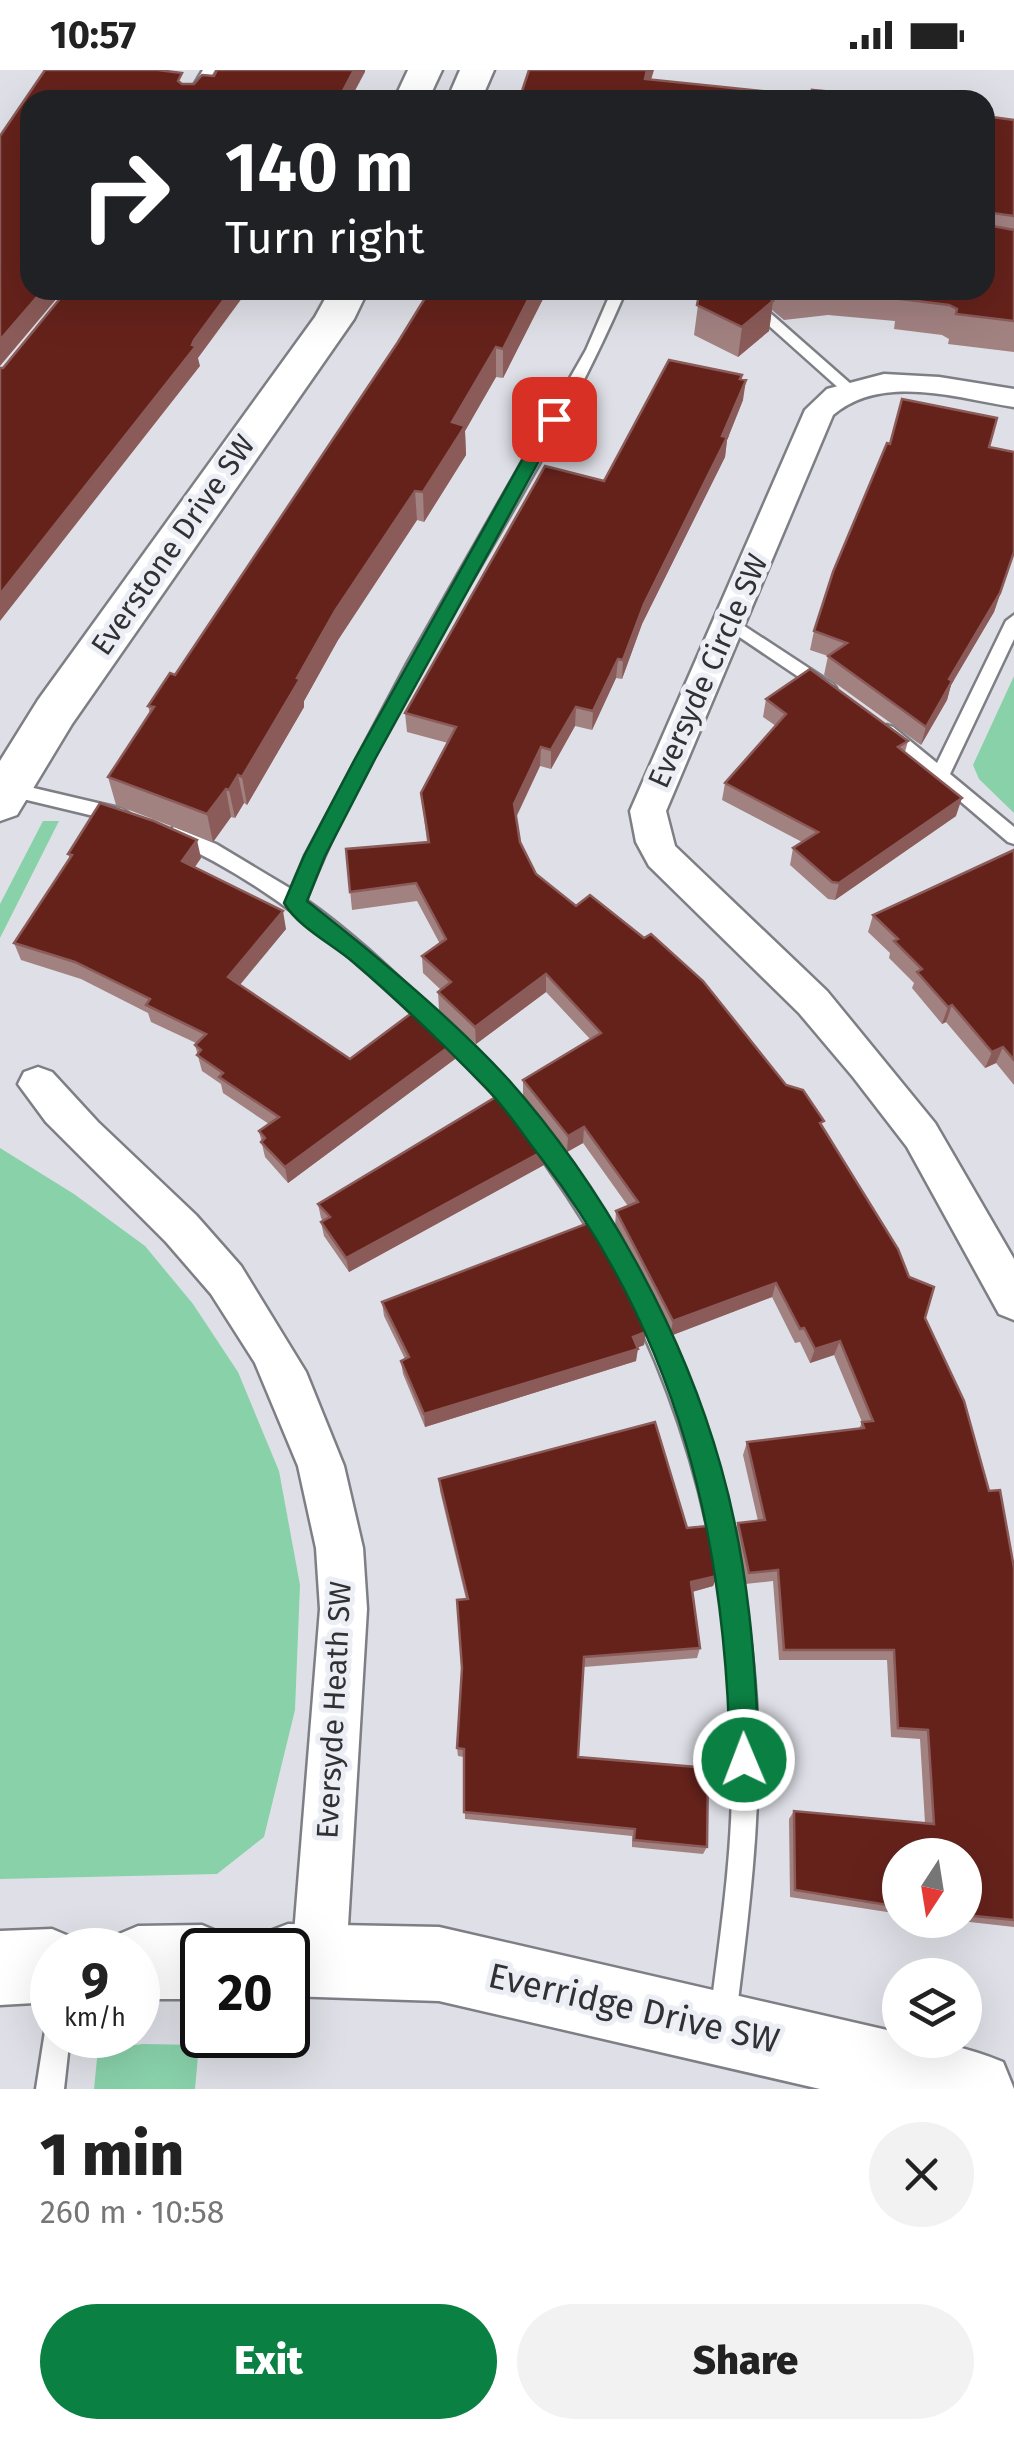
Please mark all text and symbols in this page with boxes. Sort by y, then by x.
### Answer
text: 10:57 [50,12,136,58]
text: 140 m [225,126,414,210]
icon: right [60,130,190,260]
text: Turn right [225,211,424,265]
pin [512,377,597,462]
icon: arrive [527,392,582,447]
street label: Everstone Drive SW [84,428,263,662]
street label: Eversyde Circle SW [640,548,776,793]
street label: Eversyde Heath SW [309,1580,359,1840]
position arrow [692,1708,796,1812]
north arrow [882,1838,982,1938]
map controls [882,1838,982,2058]
speed limit sign: 20 [180,1928,310,2058]
text: 9 [81,1951,109,2011]
street label: Everridge Drive SW [485,1954,783,2062]
button: layers [882,1958,982,2058]
text: km/h [64,2003,126,2033]
text: 1 min [40,2119,184,2191]
button: close [869,2122,974,2227]
text: 260 m · 10:58 [40,2193,224,2231]
button: Exit [40,2304,497,2419]
button: Share [517,2304,974,2419]

